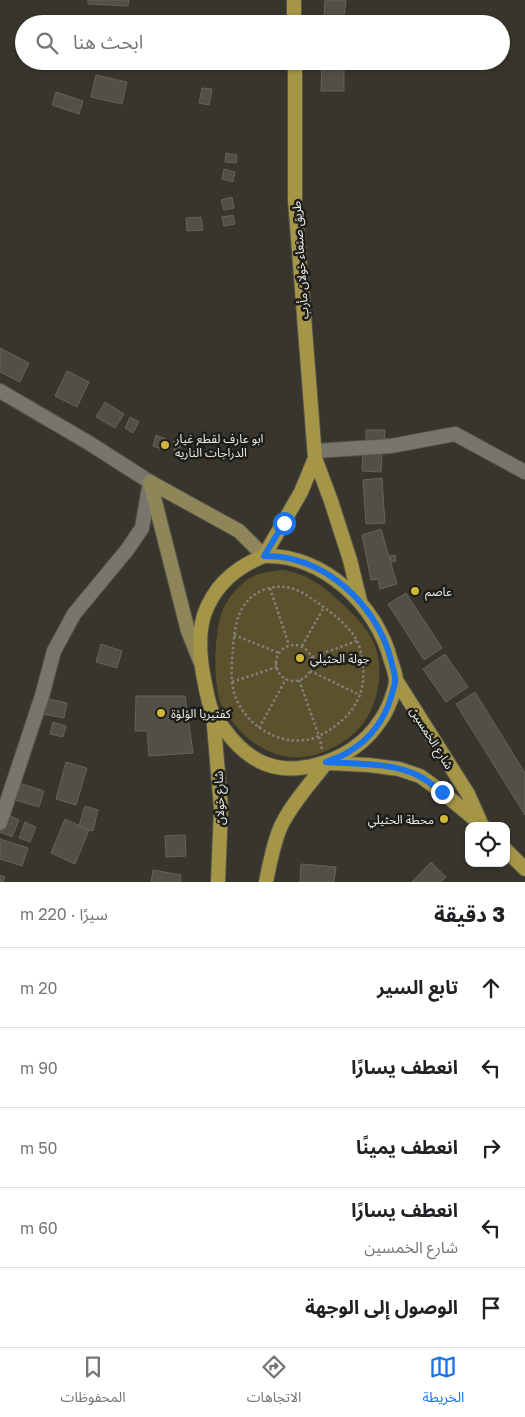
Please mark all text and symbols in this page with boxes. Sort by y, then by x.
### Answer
search box [15,15,510,70]
icon: search [33,29,61,57]
text: ابحث هنا [73,30,143,53]
street label: طريق صنعاء خولان مأرب [288,200,313,320]
place label: ابو عارف لقطع غيار الدراجات الناريه [174,431,264,460]
marker: ابو عارف لقطع غيار الدراجات الناريه [159,439,171,451]
route start [273,512,296,535]
place label: عاصم [425,584,452,601]
marker: عاصم [409,585,421,597]
place label: جولة الحثيلي [310,651,370,668]
marker: جولة الحثيلي [294,652,306,664]
street label: شارع الخمسين [405,704,457,773]
place label: كفتيريا الؤلؤة [171,706,232,721]
marker: كفتيريا الؤلؤة [155,707,167,719]
street label: شارع خولان [211,771,229,825]
route end [431,781,454,804]
place label: محطة الحثيلي [368,812,434,829]
marker: محطة الحثيلي [438,813,450,825]
map controls [465,822,510,867]
button: locate [465,822,510,867]
text: 3 دقيقة [434,901,505,927]
text: سيرًا · 220 m [20,904,108,924]
icon: ahead [477,974,505,1002]
text: تابع السير [377,975,458,998]
text: 20 m [20,978,57,998]
icon: left [477,1054,505,1082]
text: انعطف يسارًا [351,1055,458,1078]
text: 90 m [20,1058,58,1078]
icon: right [477,1134,505,1162]
text: انعطف يمينًا [356,1135,458,1158]
text: 50 m [20,1138,57,1158]
text: انعطف يسارًا [351,1198,458,1221]
icon: left [477,1214,505,1242]
text: 60 m [20,1218,58,1238]
text: شارع الخمسين [364,1237,458,1257]
icon: arrive [477,1294,505,1322]
text: الوصول إلى الوجهة [305,1295,458,1318]
tab: المحفوظات [61,1353,126,1412]
tab: الاتجاهات [247,1353,301,1412]
tab: الخريطة [422,1353,464,1412]

